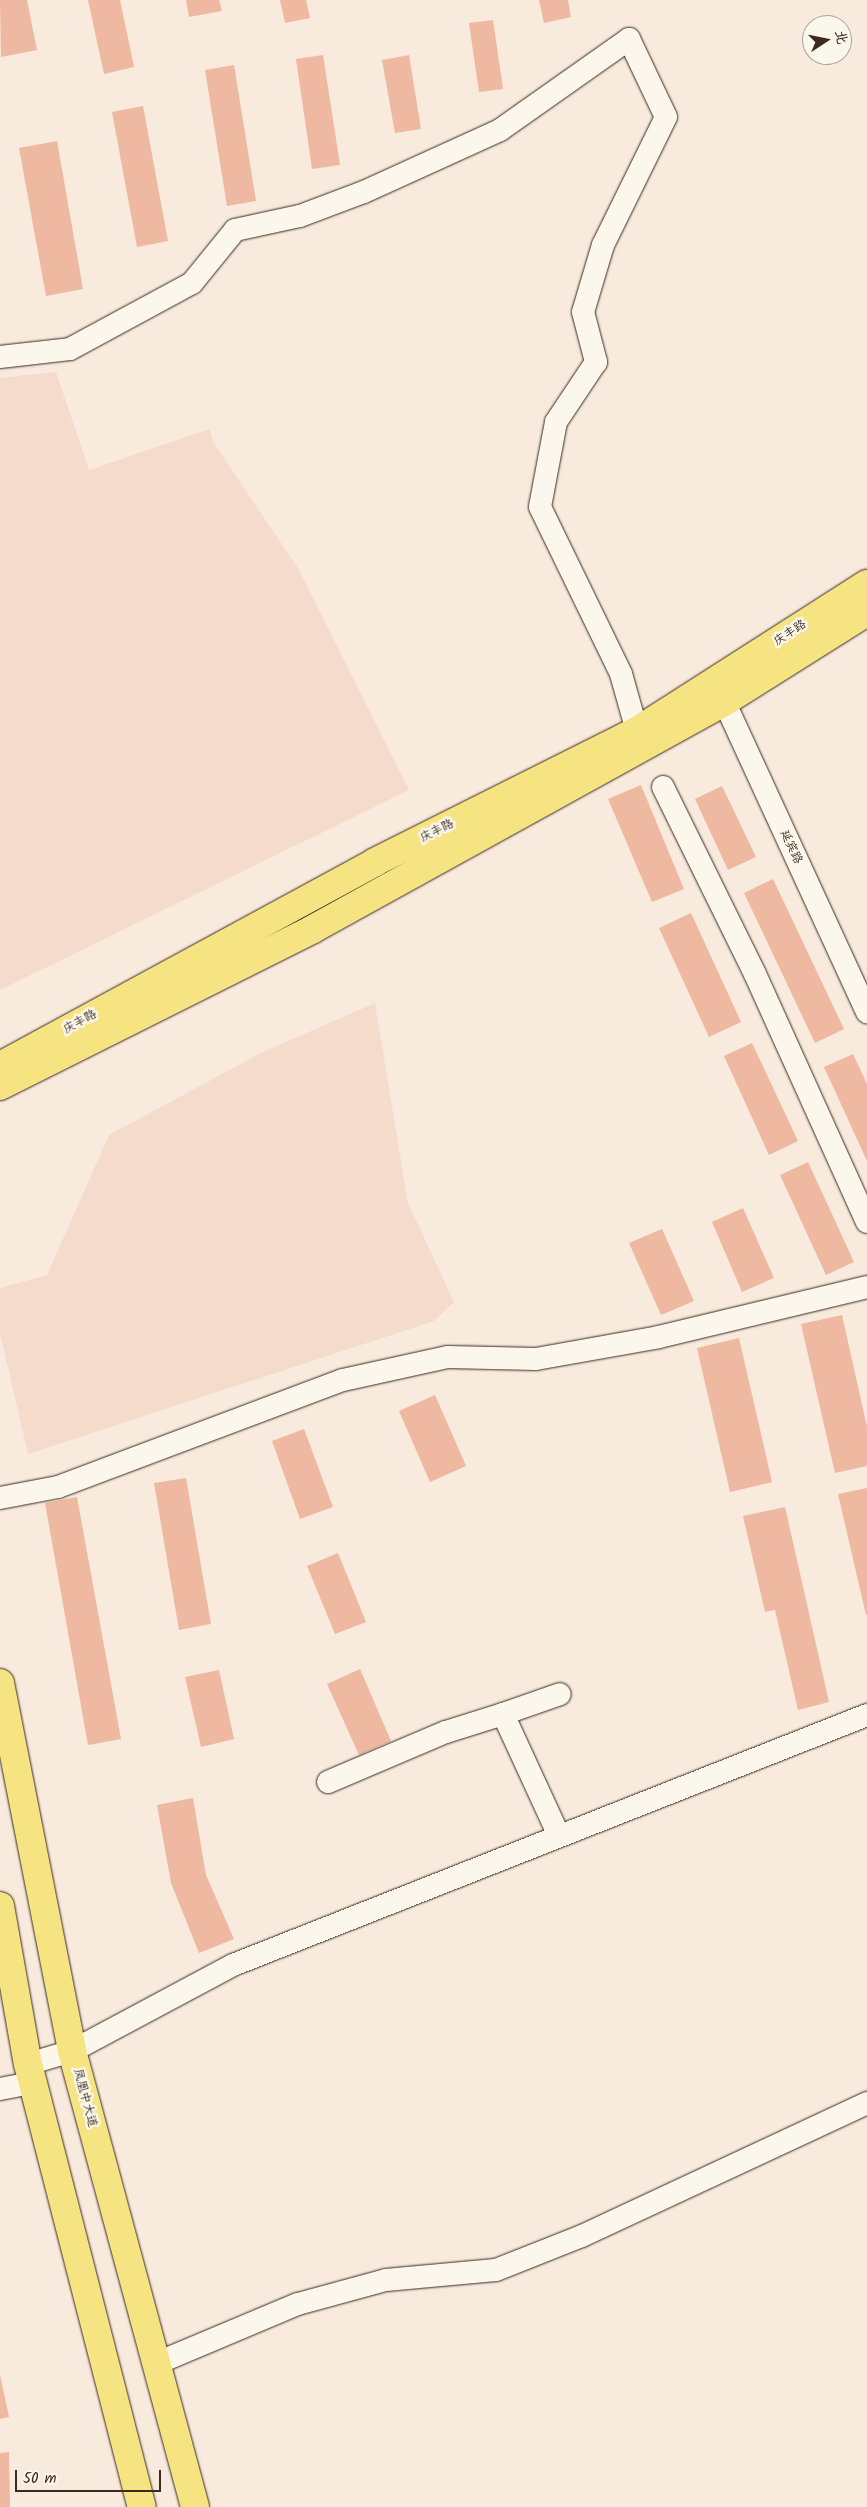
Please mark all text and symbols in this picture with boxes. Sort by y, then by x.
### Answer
north arrow [802,15,852,65]
text: 北 [829,28,853,46]
street label: 庆丰路 [771,617,809,649]
street label: 庆丰路 [418,816,456,846]
street label: 延宾路 [777,828,805,866]
street label: 庆丰路 [61,1007,99,1037]
street label: 凤凰中大道 [70,2067,100,2129]
scale bar [18,2460,164,2492]
text: 50 m [23,2467,57,2491]

